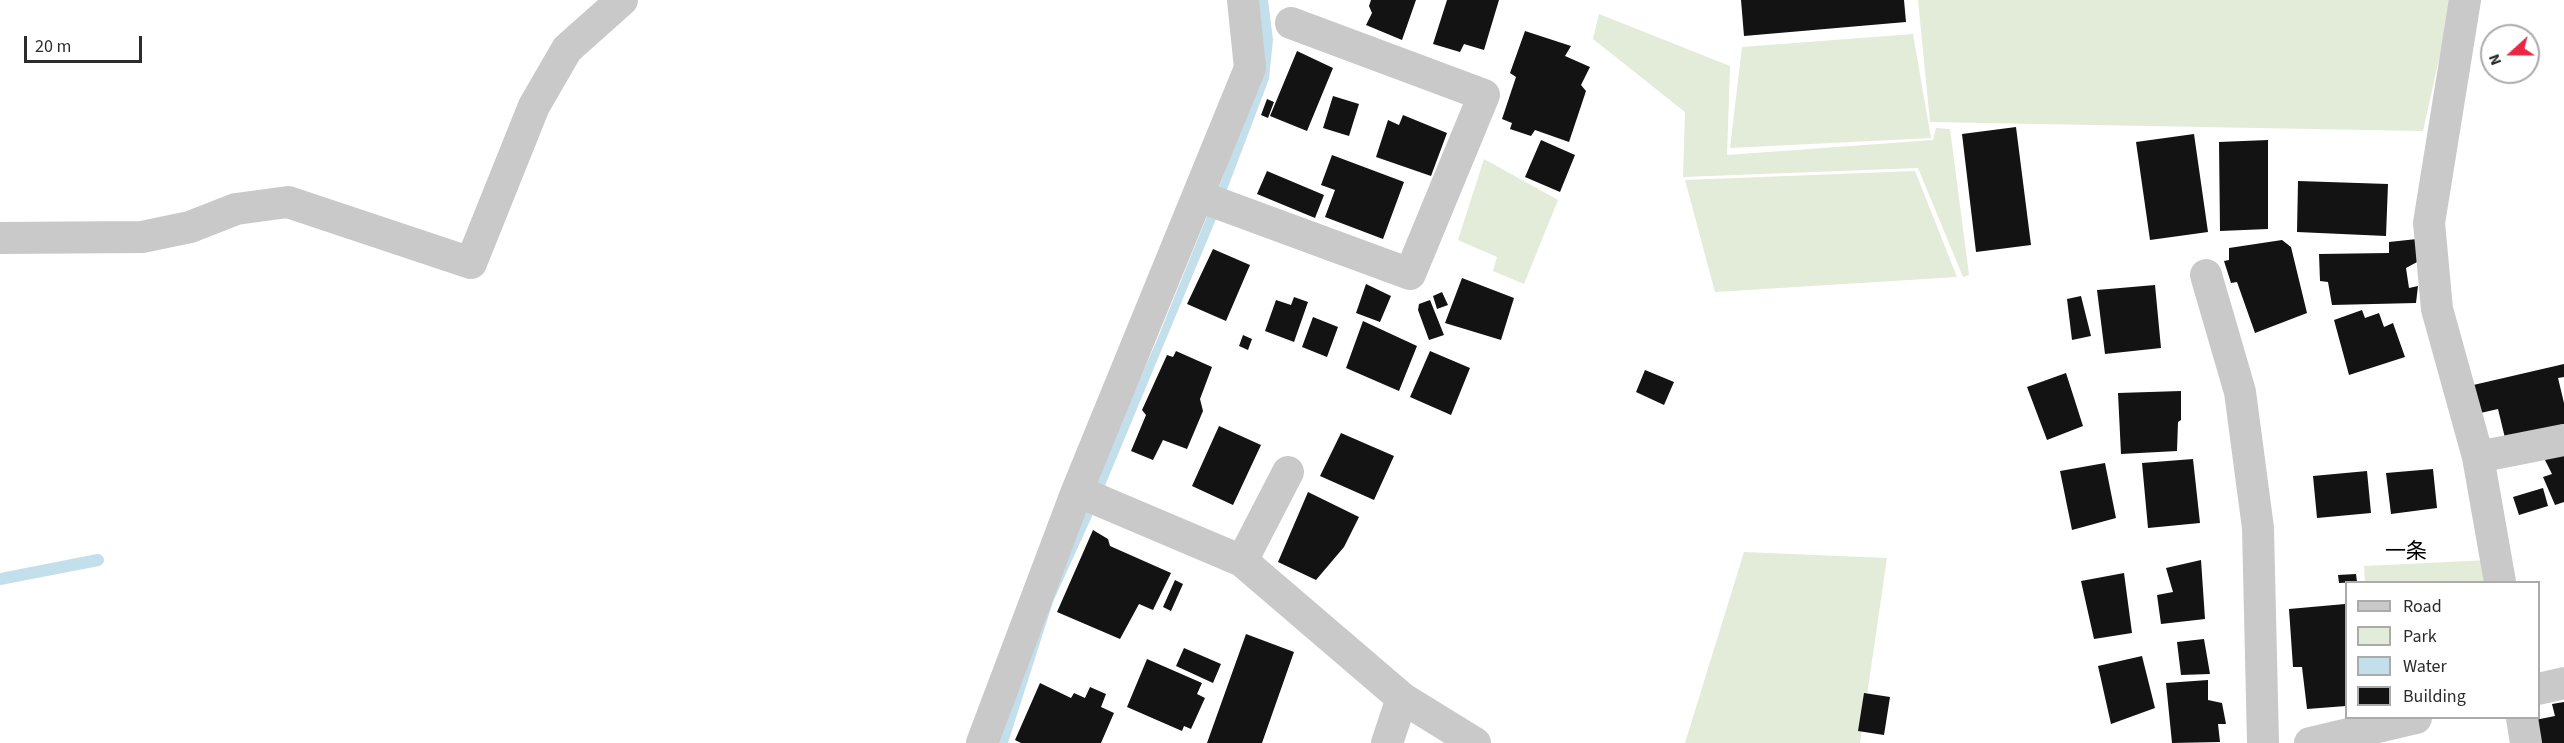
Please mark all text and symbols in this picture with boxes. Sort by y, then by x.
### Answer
scale bar [27,24,146,62]
north arrow [2480,24,2540,84]
text: 20 m [35,34,71,59]
text: N [2483,51,2507,69]
district label: 一条 [2385,540,2427,566]
legend [2345,581,2540,719]
text: Road [2403,594,2442,619]
text: Park [2403,624,2437,649]
text: Water [2403,654,2447,679]
text: Building [2403,684,2466,709]

